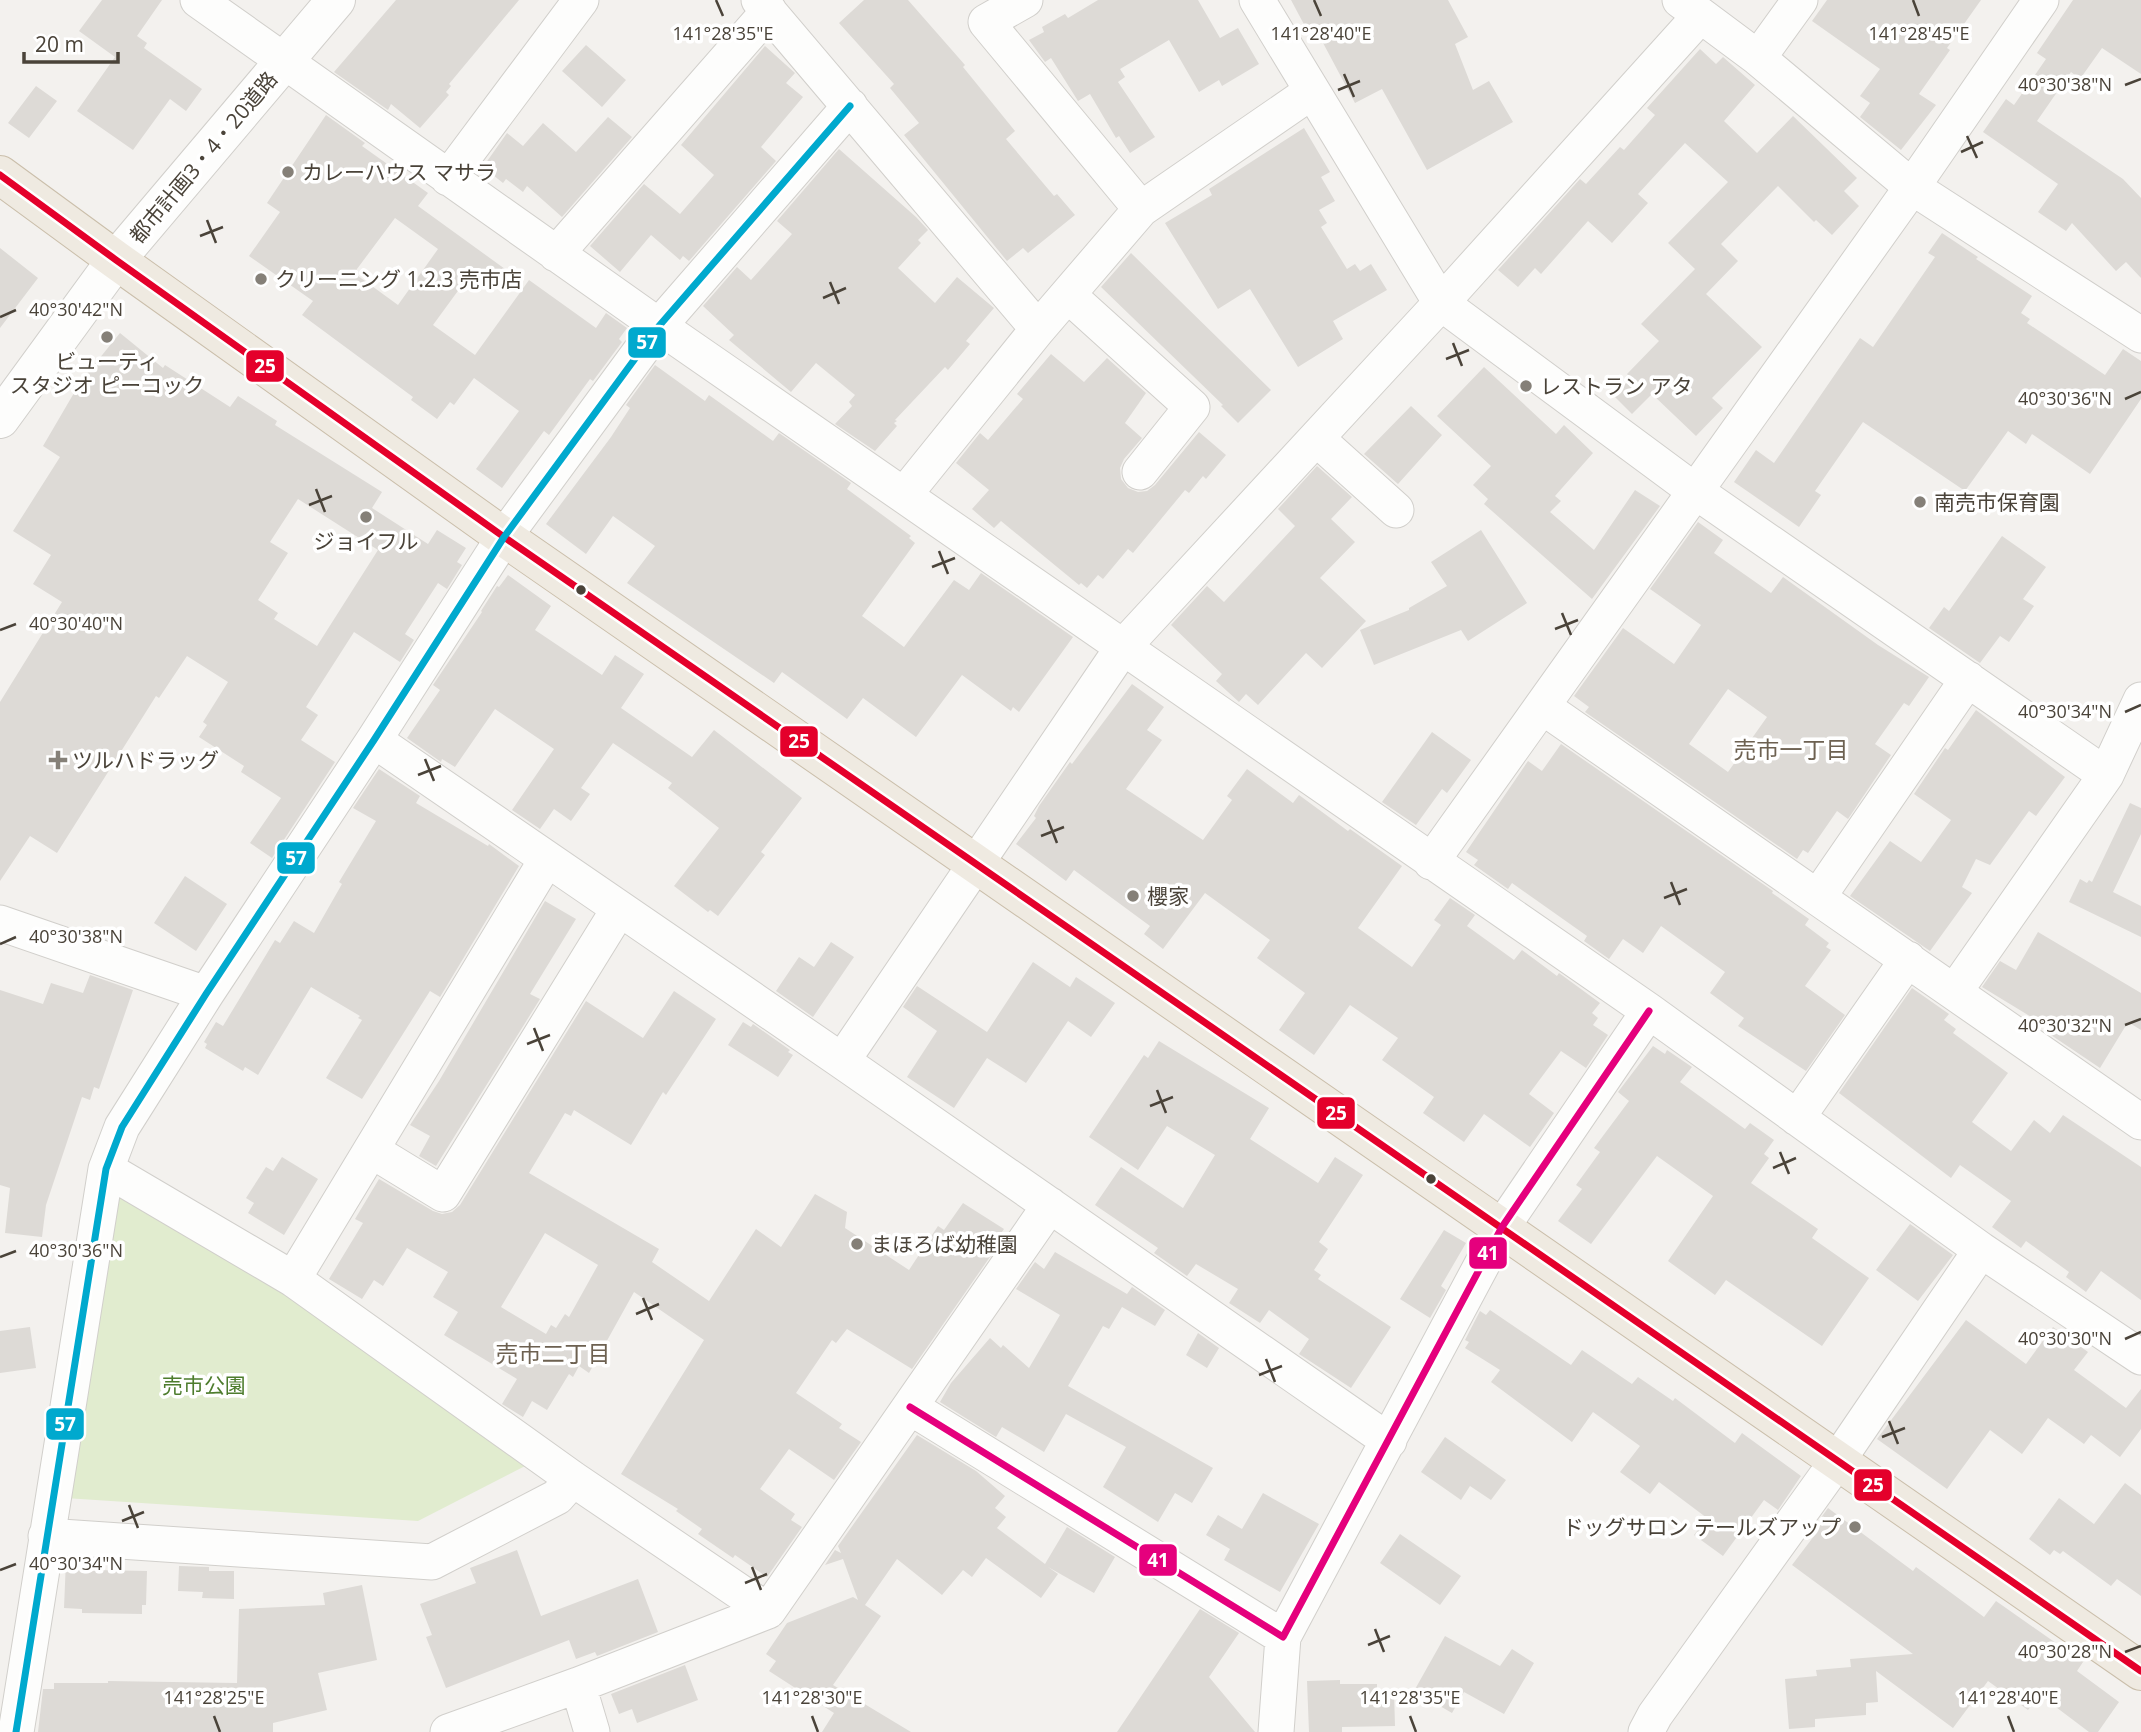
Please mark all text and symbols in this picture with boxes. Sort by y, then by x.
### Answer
scale bar [24,21,119,65]
text: 141°28'35"E [673,21,773,45]
text: 141°28'40"E [1271,21,1371,45]
text: 141°28'45"E [1869,21,1969,45]
text: 20 m [35,30,84,58]
street label: 都市計画3・4・20道路 [123,65,283,249]
text: 40°30'38"N [2018,72,2112,96]
place label: カレーハウス マサラ [302,158,496,186]
marker: カレーハウス マサラ [280,164,296,180]
place label: クリーニング 1.2.3 売市店 [275,265,522,293]
marker: クリーニング 1.2.3 売市店 [253,271,269,287]
text: 40°30'42"N [29,297,123,321]
line badge: 57 [627,326,667,359]
marker: ビューティ スタジオ ピーコック [99,329,115,345]
text: 57 [636,329,658,355]
place label: ビューティ スタジオ ピーコック [10,347,204,399]
line badge: 25 [245,349,285,383]
text: 25 [254,353,276,379]
place label: レストラン アタ [1540,372,1692,400]
marker: レストラン アタ [1518,378,1534,394]
text: 40°30'36"N [2018,386,2112,410]
place label: 南売市保育園 [1934,488,2060,516]
marker: 南売市保育園 [1912,494,1928,510]
marker: ジョイフル [358,509,374,525]
place label: ジョイフル [314,527,419,555]
unlabelled marker [574,583,588,597]
text: 40°30'40"N [29,611,123,635]
text: 40°30'34"N [2018,699,2112,723]
line badge: 25 [779,725,819,758]
text: 25 [788,728,810,754]
district label: 売市一丁目 [1734,733,1849,765]
place label: ツルハドラッグ [72,746,219,774]
marker: ツルハドラッグ [50,752,66,768]
line badge: 57 [276,841,316,875]
text: 57 [285,845,307,871]
place label: 櫻家 [1147,882,1189,910]
marker: 櫻家 [1125,888,1141,904]
text: 40°30'38"N [29,924,123,948]
text: 40°30'32"N [2018,1013,2112,1037]
line badge: 25 [1316,1096,1356,1130]
text: 25 [1325,1100,1347,1126]
unlabelled marker [1424,1172,1438,1186]
place label: まほろば幼稚園 [871,1230,1018,1258]
marker: まほろば幼稚園 [849,1236,865,1252]
line badge: 41 [1468,1236,1508,1270]
text: 40°30'36"N [29,1238,123,1262]
text: 41 [1477,1240,1499,1266]
text: 40°30'30"N [2018,1326,2112,1350]
district label: 売市二丁目 [496,1337,611,1369]
park label: 売市公園 [162,1371,246,1399]
line badge: 57 [45,1407,85,1441]
text: 57 [54,1411,76,1437]
line badge: 25 [1853,1468,1893,1502]
text: 25 [1862,1472,1884,1498]
place label: ドッグサロン テールズアップ [1563,1513,1841,1541]
marker: ドッグサロン テールズアップ [1847,1519,1863,1535]
line badge: 41 [1138,1543,1178,1577]
text: 41 [1147,1547,1169,1573]
text: 40°30'34"N [29,1551,123,1575]
text: 40°30'28"N [2018,1639,2112,1663]
text: 141°28'25"E [164,1685,264,1709]
text: 141°28'30"E [762,1685,862,1709]
text: 141°28'35"E [1360,1685,1460,1709]
text: 141°28'40"E [1958,1685,2058,1709]

